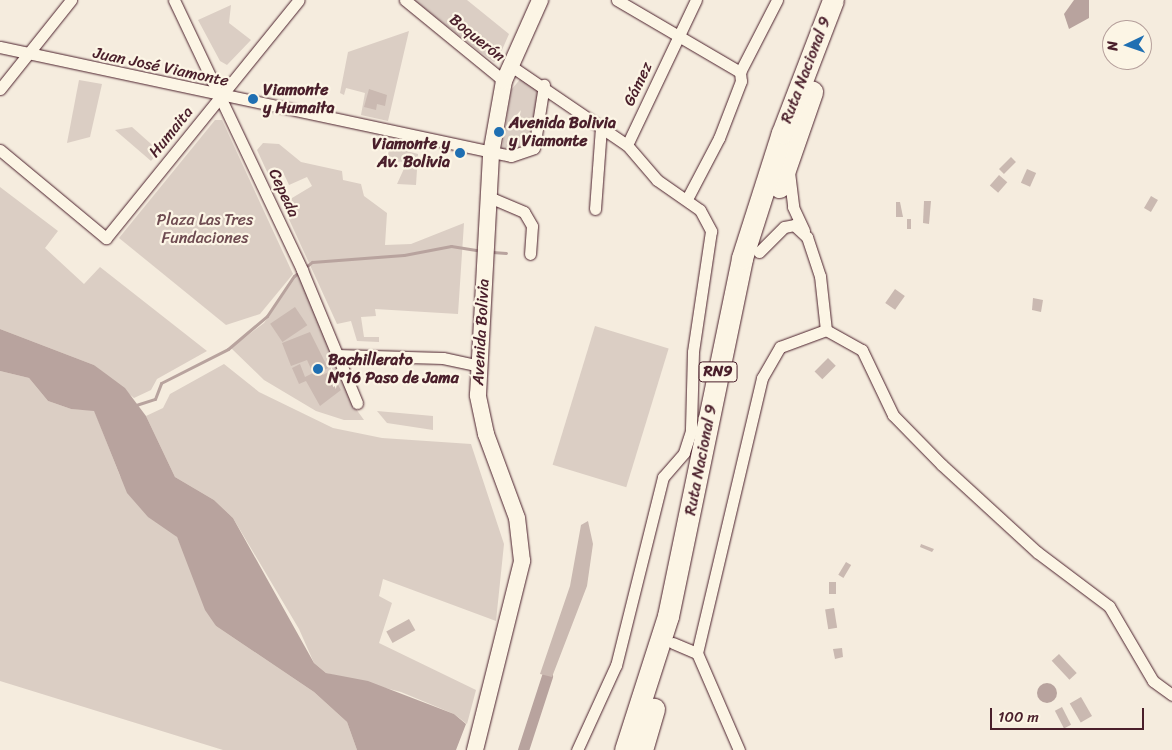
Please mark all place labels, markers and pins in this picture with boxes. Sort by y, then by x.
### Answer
place label: Viamonte y Humaita [263,80,335,118]
marker: Viamonte y Humaita [247,93,259,105]
place label: Avenida Bolivia y Viamonte [509,113,616,151]
marker: Avenida Bolivia y Viamonte [493,126,505,138]
place label: Viamonte y Av. Bolivia [372,134,450,172]
marker: Viamonte y Av. Bolivia [454,147,466,159]
place label: Bachillerato Nº16 Paso de Jama [328,350,459,388]
marker: Bachillerato Nº16 Paso de Jama [312,363,324,375]

